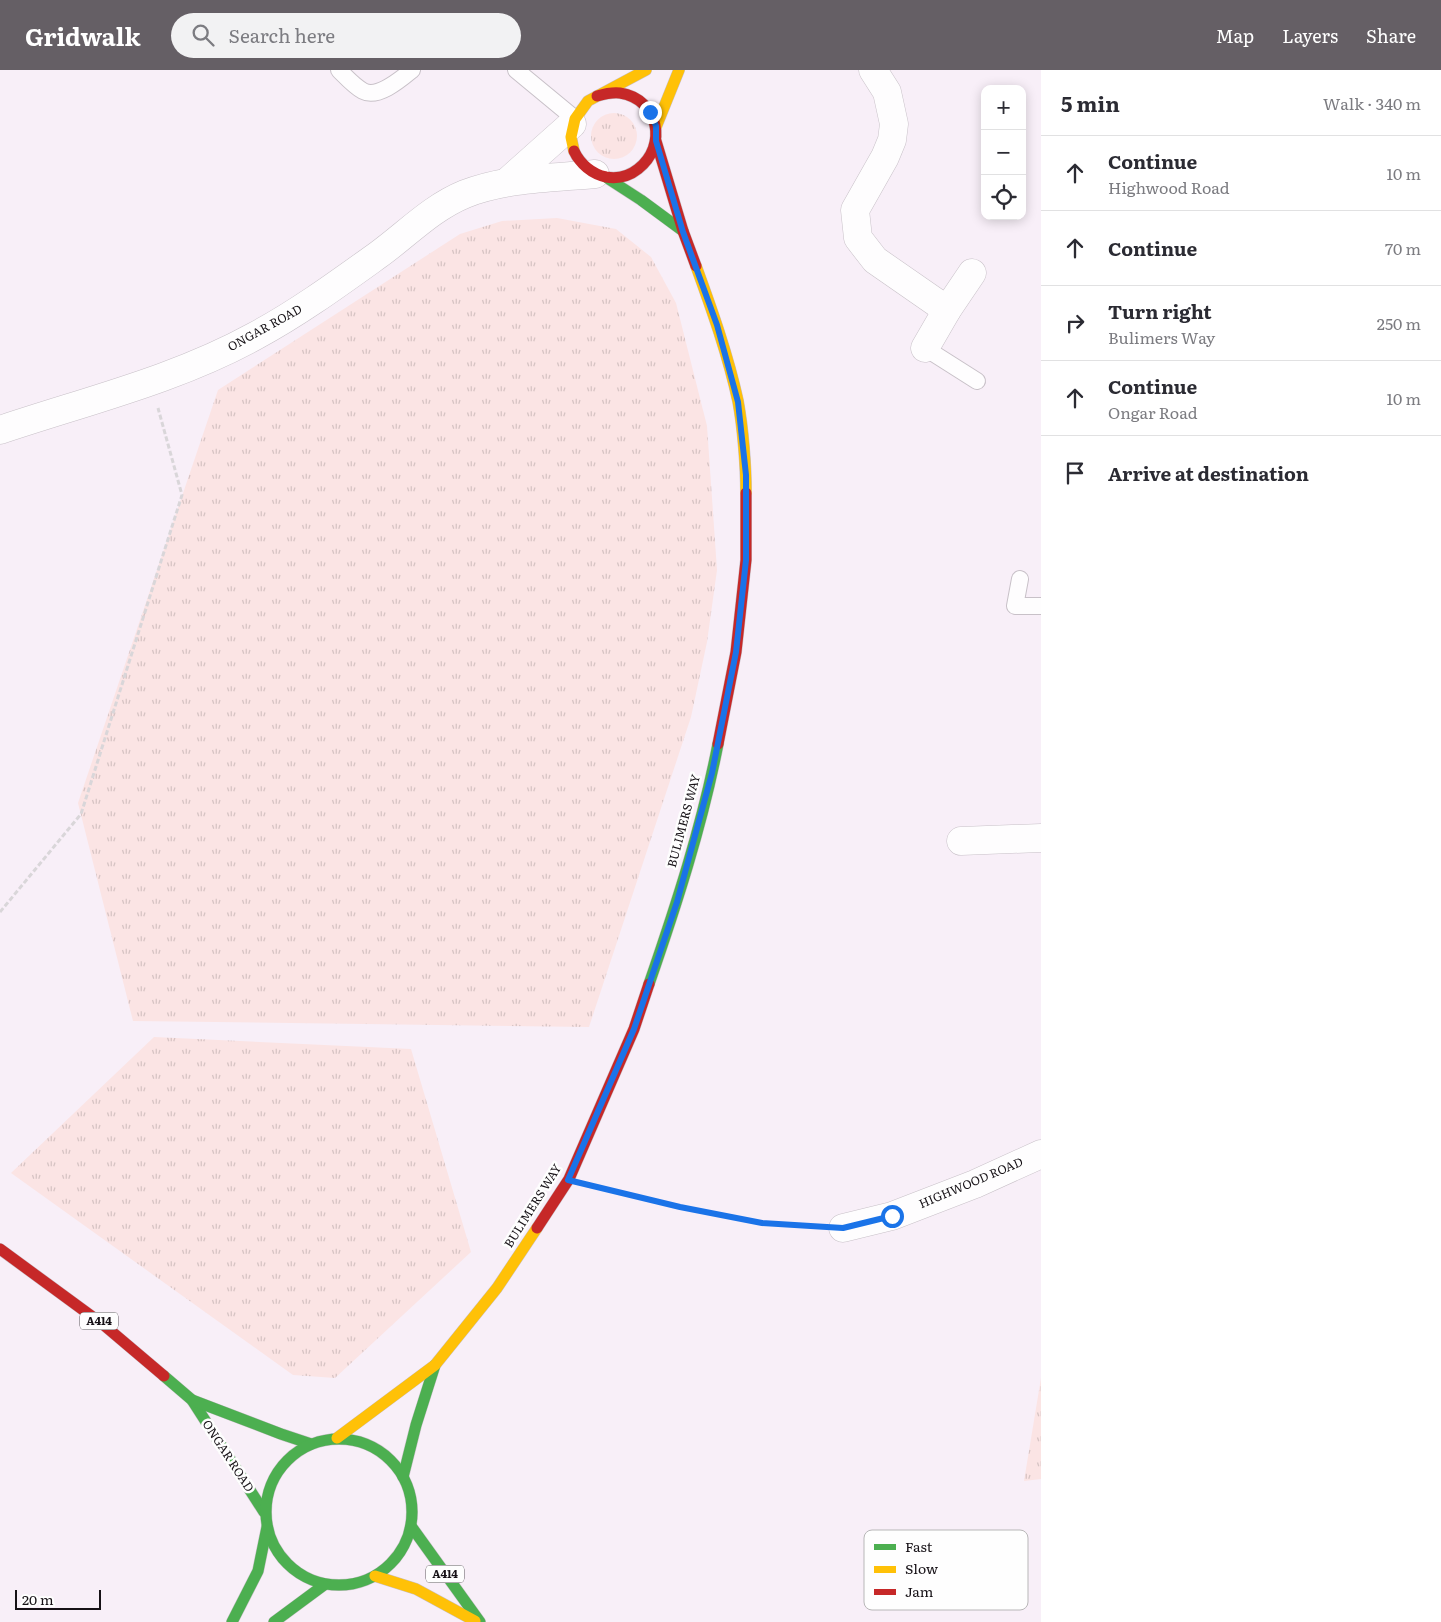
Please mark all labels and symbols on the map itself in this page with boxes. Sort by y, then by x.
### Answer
route end [639,101,662,124]
street label: ONGAR ROAD [224,299,305,355]
street label: BULIMERS WAY [662,772,704,869]
street label: HIGHWOOD ROAD [916,1152,1025,1212]
street label: BULIMERS WAY [499,1160,565,1251]
route start [881,1205,904,1228]
road number: A414 [80,1312,118,1330]
street label: ONGAR ROAD [199,1416,259,1495]
legend [864,1530,1028,1610]
text: Fast [905,1536,933,1556]
text: Slow [905,1558,938,1578]
road number: A414 [426,1566,464,1582]
text: Jam [905,1581,934,1601]
scale bar [15,1587,101,1610]

